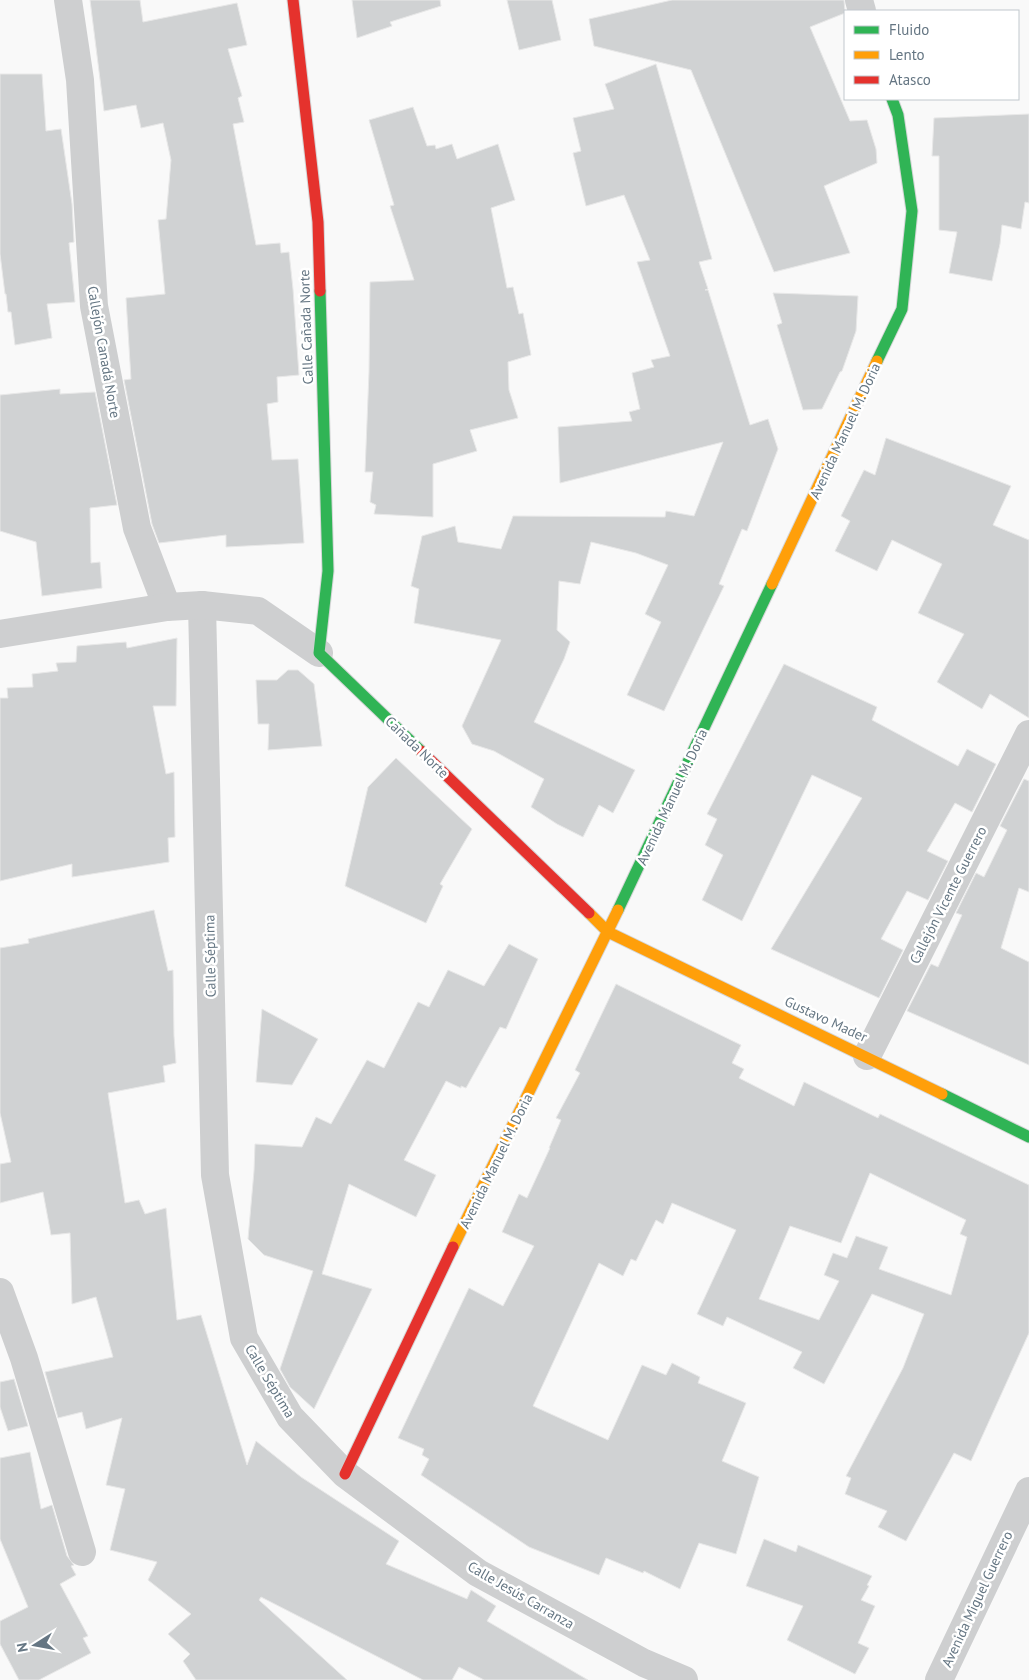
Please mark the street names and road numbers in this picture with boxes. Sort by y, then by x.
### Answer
street label: Calle Cañada Norte [295,269,317,385]
street label: Callejón Canadá Norte [84,284,124,420]
street label: Avenida Manuel M. Doria [806,360,884,502]
street label: Cañada Norte [381,712,453,782]
street label: Avenida Manuel M. Doria [633,726,711,868]
street label: Callejón Vicente Guerrero [905,823,991,967]
street label: Calle Séptima [200,914,220,997]
street label: Gustavo Mader [782,992,870,1046]
street label: Avenida Manuel M. Doria [455,1090,537,1231]
street label: Calle Séptima [241,1341,299,1421]
street label: Avenida Miguel Guerrero [938,1528,1016,1670]
street label: Calle Jesús Carranza [465,1557,578,1633]

